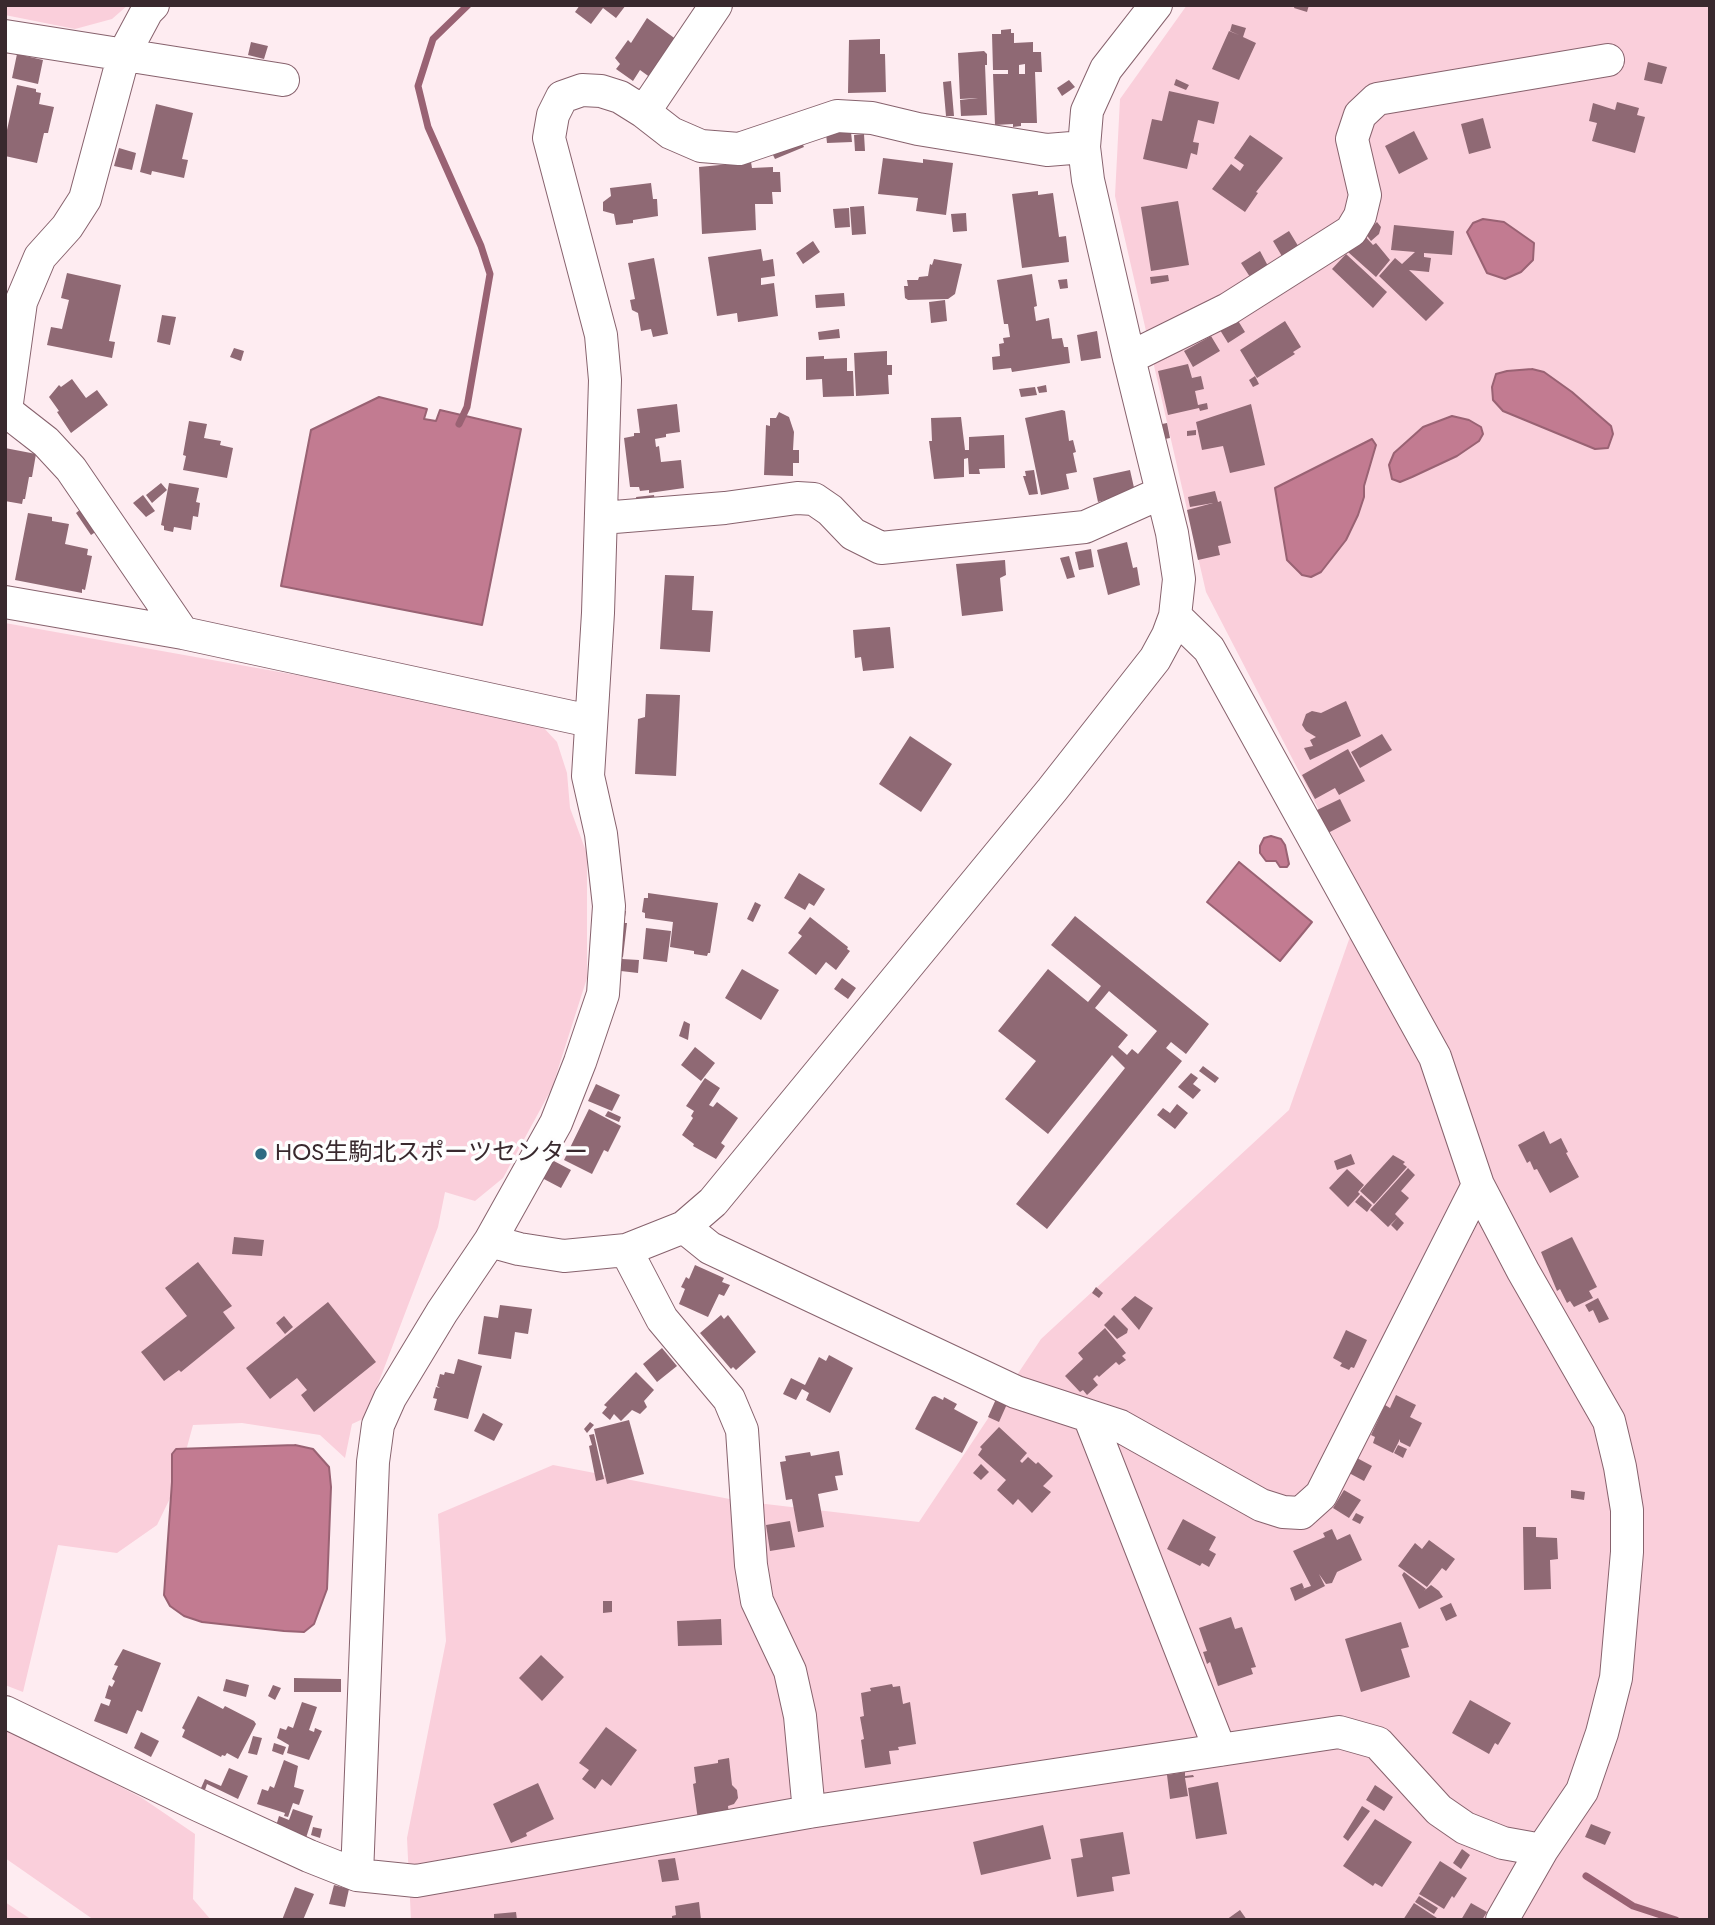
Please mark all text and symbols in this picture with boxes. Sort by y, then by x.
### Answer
place label: HOS生駒北スポーツセンター [275,1140,588,1168]
marker: HOS生駒北スポーツセンター [253,1146,269,1162]

